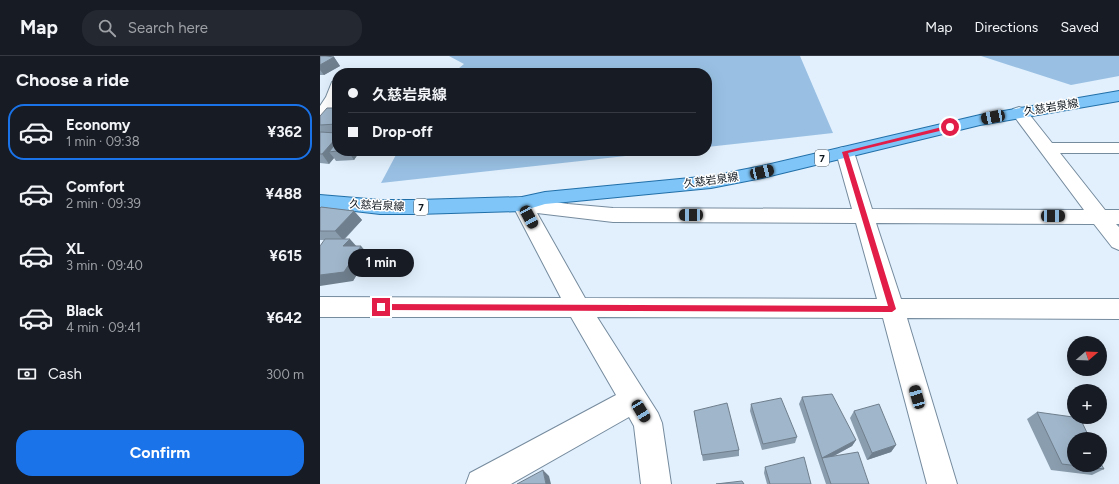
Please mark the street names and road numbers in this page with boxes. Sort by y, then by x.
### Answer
street label: 久慈岩泉線 [1023,97,1079,118]
road number: 7 [815,150,829,166]
street label: 久慈岩泉線 [683,170,739,191]
street label: 久慈岩泉線 [349,198,405,213]
road number: 7 [414,199,428,215]

